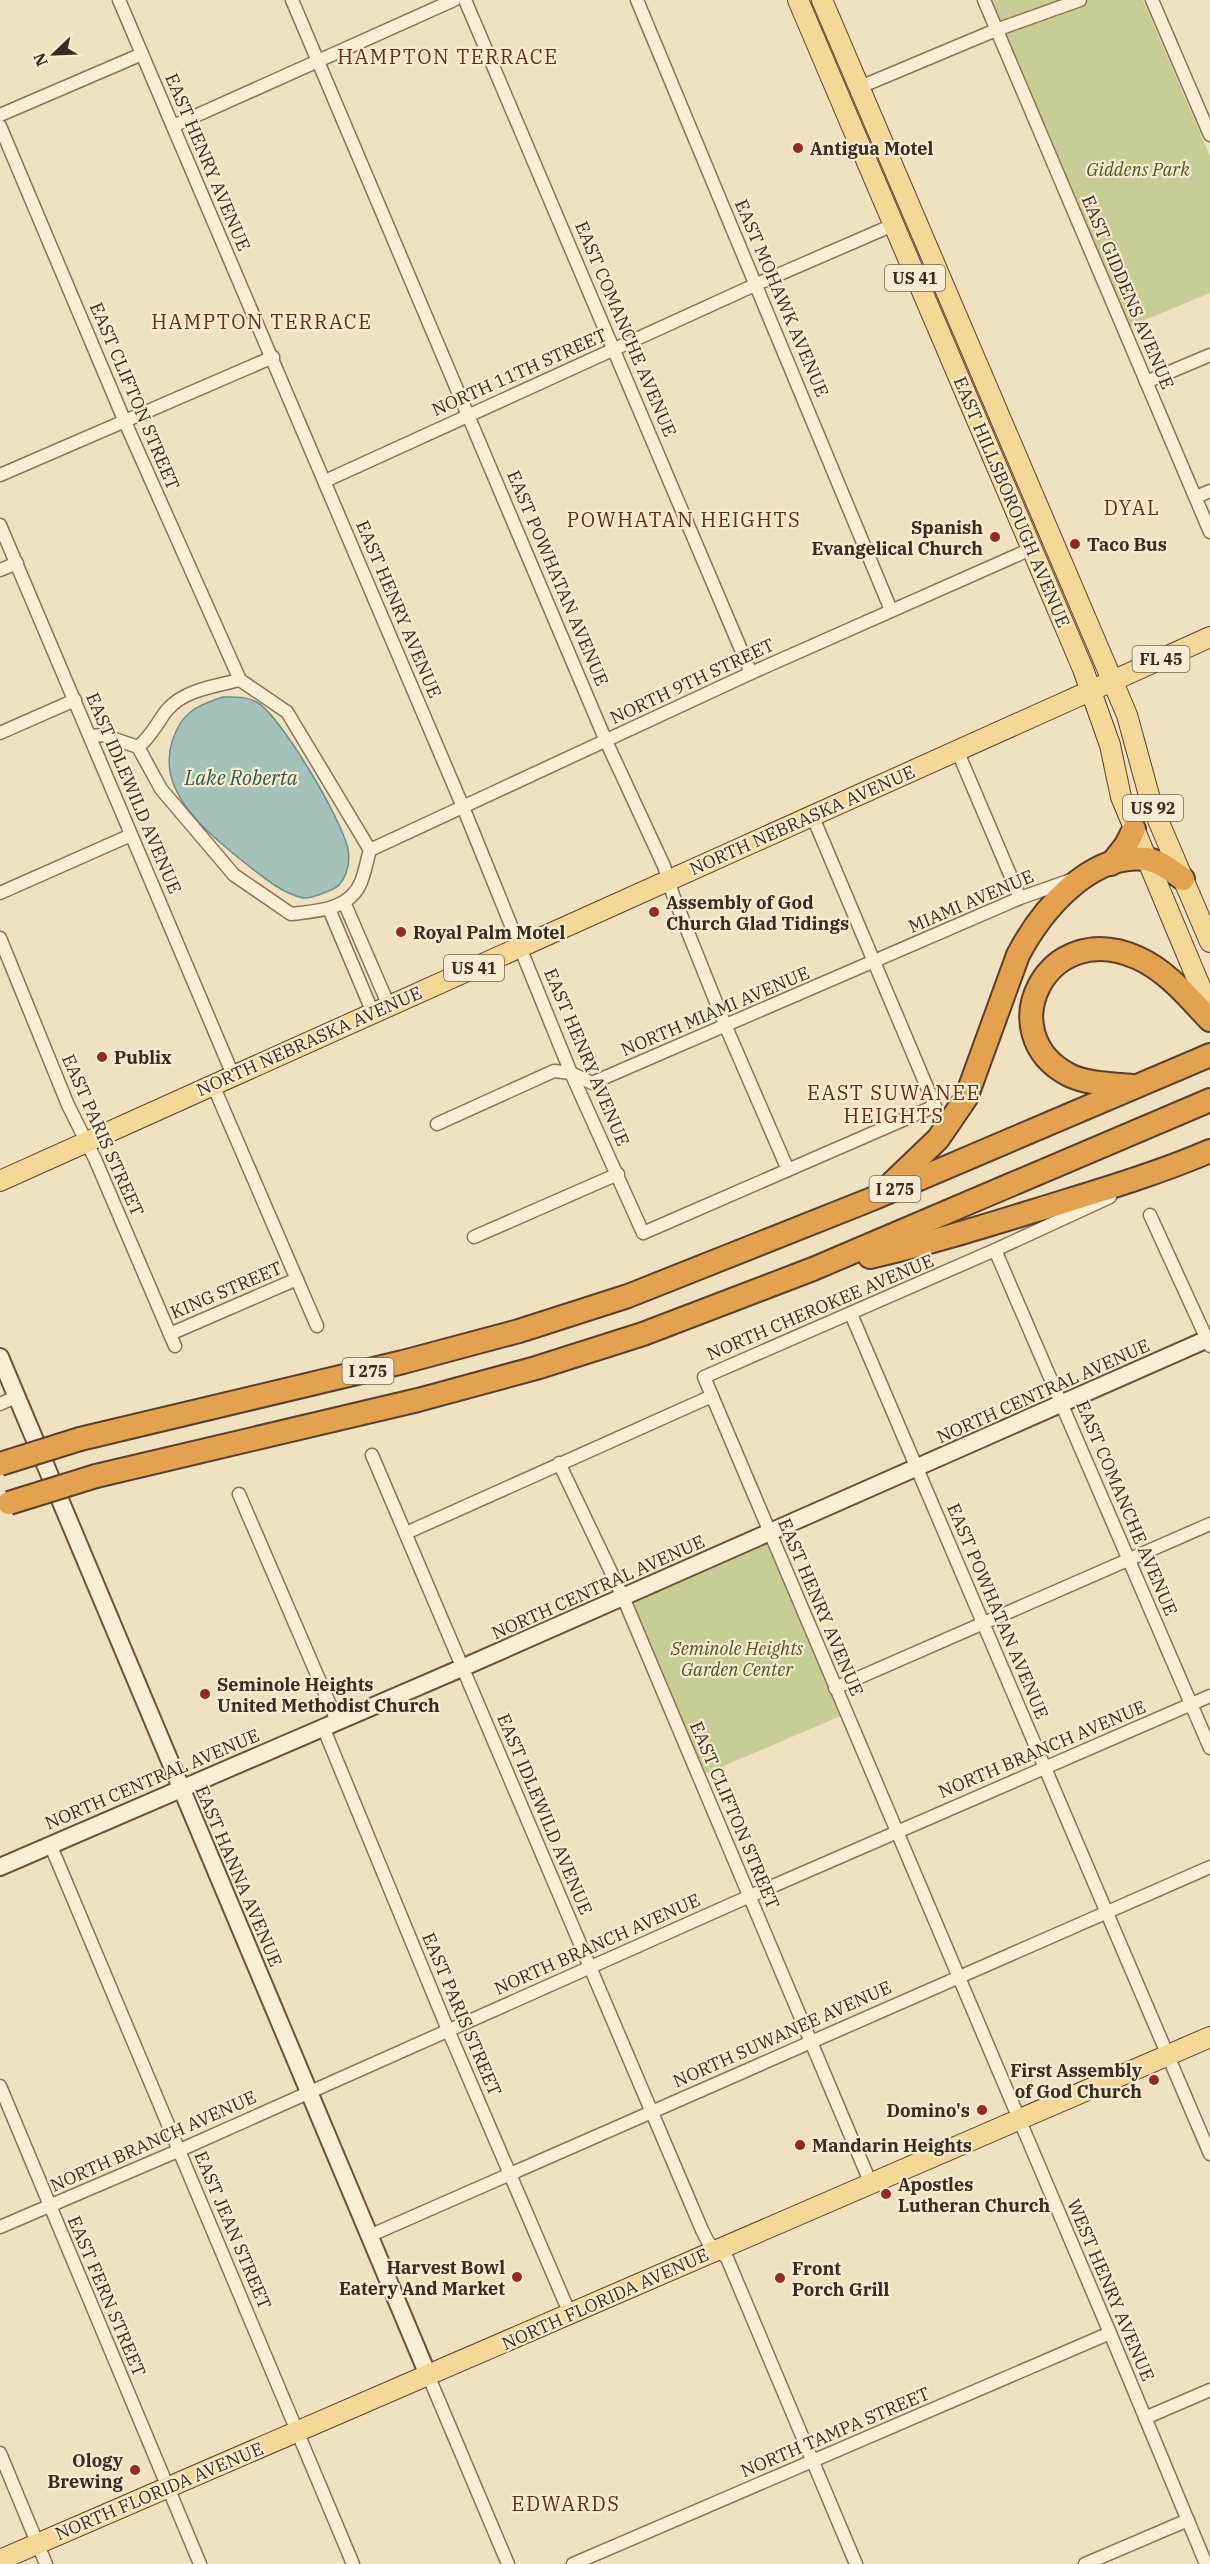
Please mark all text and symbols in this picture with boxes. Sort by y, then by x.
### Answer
north arrow [24,24,84,84]
district label: HAMPTON TERRACE [337,43,559,70]
text: N [29,50,52,70]
street label: EAST HENRY AVENUE [160,70,256,254]
place label: Antigua Motel [810,137,933,160]
marker: Antigua Motel [791,141,805,155]
park label: Giddens Park [1086,158,1190,181]
street label: EAST GIDDENS AVENUE [1077,191,1179,393]
street label: EAST MOHAWK AVENUE [730,196,834,400]
street label: EAST COMANCHE AVENUE [570,218,682,440]
road number: US 41 [885,265,945,291]
street label: EAST CLIFTON STREET [85,299,185,494]
district label: HAMPTON TERRACE [151,308,373,335]
street label: NORTH 11TH STREET [428,323,610,421]
street label: EAST HILLSBOROUGH AVENUE [949,373,1075,631]
street label: EAST POWHATAN AVENUE [502,467,614,689]
district label: DYAL [1104,494,1160,521]
district label: POWHATAN HEIGHTS [567,506,801,533]
place label: Spanish Evangelical Church [812,516,983,560]
street label: EAST HENRY AVENUE [351,517,447,701]
marker: Spanish Evangelical Church [988,530,1002,544]
place label: Taco Bus [1087,533,1167,556]
marker: Taco Bus [1068,537,1082,551]
street label: NORTH 9TH STREET [606,633,778,729]
road number: FL 45 [1132,646,1190,672]
street label: EAST IDLEWILD AVENUE [81,689,187,897]
street label: NORTH NEBRASKA AVENUE [686,760,918,880]
water label: Lake Roberta [183,764,298,791]
road number: US 92 [1123,795,1183,821]
street label: MIAMI AVENUE [905,864,1037,938]
place label: Assembly of God Church Glad Tidings [666,891,849,935]
marker: Assembly of God Church Glad Tidings [647,905,661,919]
place label: Royal Palm Motel [413,921,566,944]
marker: Royal Palm Motel [394,925,408,939]
road number: US 41 [444,955,504,981]
street label: NORTH MIAMI AVENUE [617,961,813,1061]
street label: EAST HENRY AVENUE [539,965,635,1149]
street label: NORTH NEBRASKA AVENUE [193,981,425,1101]
place label: Publix [114,1046,172,1069]
street label: EAST PARIS STREET [57,1050,149,1220]
marker: Publix [95,1050,109,1064]
district label: EAST SUWANEE HEIGHTS [807,1079,981,1129]
road number: I 275 [870,1176,920,1202]
street label: NORTH CHEROKEE AVENUE [703,1249,937,1365]
street label: KING STREET [167,1256,286,1324]
street label: NORTH CENTRAL AVENUE [933,1334,1153,1448]
road number: I 275 [342,1358,394,1384]
street label: EAST COMANCHE AVENUE [1071,1397,1183,1619]
street label: EAST POWHATAN AVENUE [942,1500,1054,1722]
street label: EAST HENRY AVENUE [773,1515,869,1699]
street label: NORTH CENTRAL AVENUE [488,1530,708,1644]
park label: Seminole Heights Garden Center [670,1637,803,1681]
place label: Seminole Heights United Methodist Church [217,1673,440,1717]
marker: Seminole Heights United Methodist Church [198,1687,212,1701]
street label: NORTH BRANCH AVENUE [935,1695,1149,1803]
street label: EAST IDLEWILD AVENUE [492,1710,598,1918]
street label: EAST CLIFTON STREET [685,1718,785,1913]
street label: NORTH CENTRAL AVENUE [41,1723,263,1835]
street label: EAST HANNA AVENUE [190,1782,288,1970]
street label: NORTH BRANCH AVENUE [490,1888,704,2000]
street label: EAST PARIS STREET [417,1929,507,2099]
street label: NORTH SUWANEE AVENUE [669,1975,895,2093]
place label: First Assembly of God Church [1010,2059,1143,2103]
marker: First Assembly of God Church [1147,2073,1161,2087]
street label: NORTH BRANCH AVENUE [46,2085,260,2197]
place label: Domino's [886,2099,970,2122]
marker: Domino's [975,2103,989,2117]
place label: Mandarin Heights [812,2134,972,2157]
marker: Mandarin Heights [793,2138,807,2152]
street label: EAST JEAN STREET [189,2148,277,2313]
place label: Apostles Lutheran Church [898,2173,1050,2217]
marker: Apostles Lutheran Church [879,2187,893,2201]
street label: WEST HENRY AVENUE [1062,2195,1160,2385]
street label: EAST FERN STREET [63,2212,151,2380]
street label: NORTH FLORIDA AVENUE [498,2243,712,2355]
place label: Harvest Bowl Eatery And Market [339,2256,505,2300]
place label: Front Porch Grill [792,2257,889,2301]
marker: Harvest Bowl Eatery And Market [510,2270,524,2284]
marker: Front Porch Grill [773,2271,787,2285]
street label: NORTH TAMPA STREET [737,2382,933,2482]
street label: NORTH FLORIDA AVENUE [51,2437,267,2545]
place label: Ology Brewing [48,2449,124,2493]
marker: Ology Brewing [128,2463,142,2477]
district label: EDWARDS [512,2490,620,2517]

